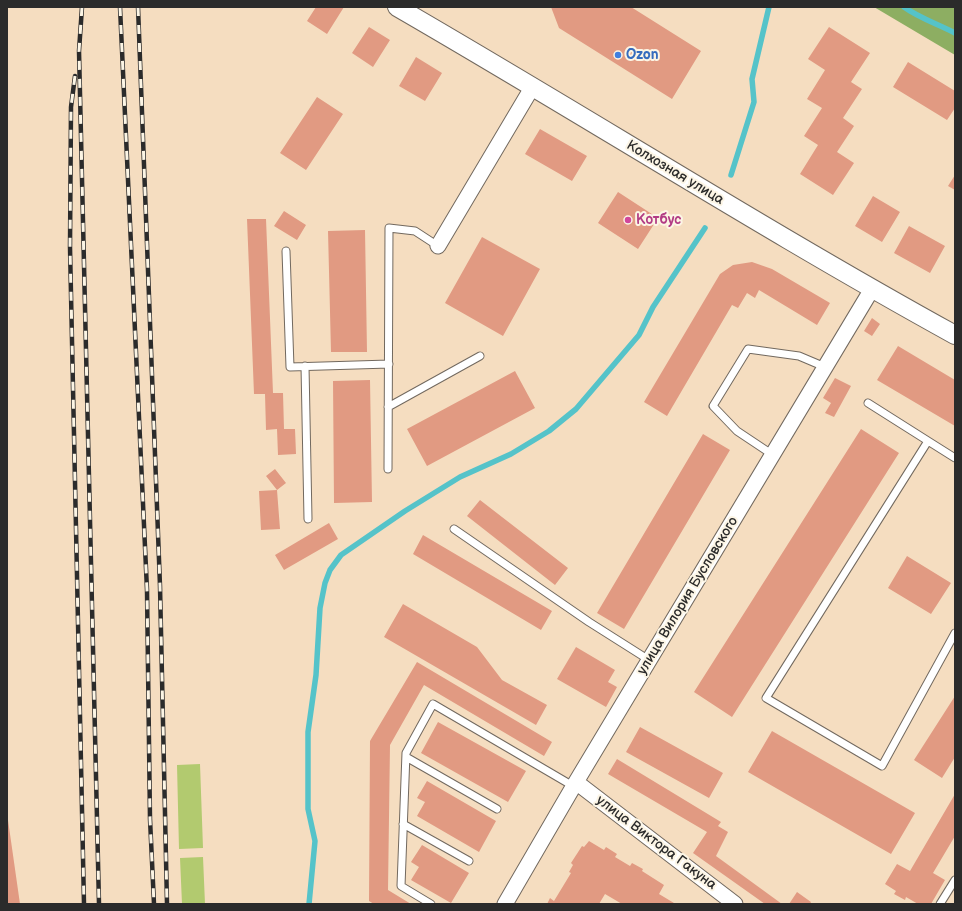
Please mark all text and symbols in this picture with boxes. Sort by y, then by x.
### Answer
place label: Ozon [626,47,659,63]
marker: Ozon [613,50,623,60]
street label: Колхозная улица [623,137,727,209]
place label: Котбус [636,212,681,228]
marker: Котбус [623,215,633,225]
street label: улица Вилория Бусловского [634,514,742,678]
street label: улица Виктора Гакуна [593,792,719,894]

